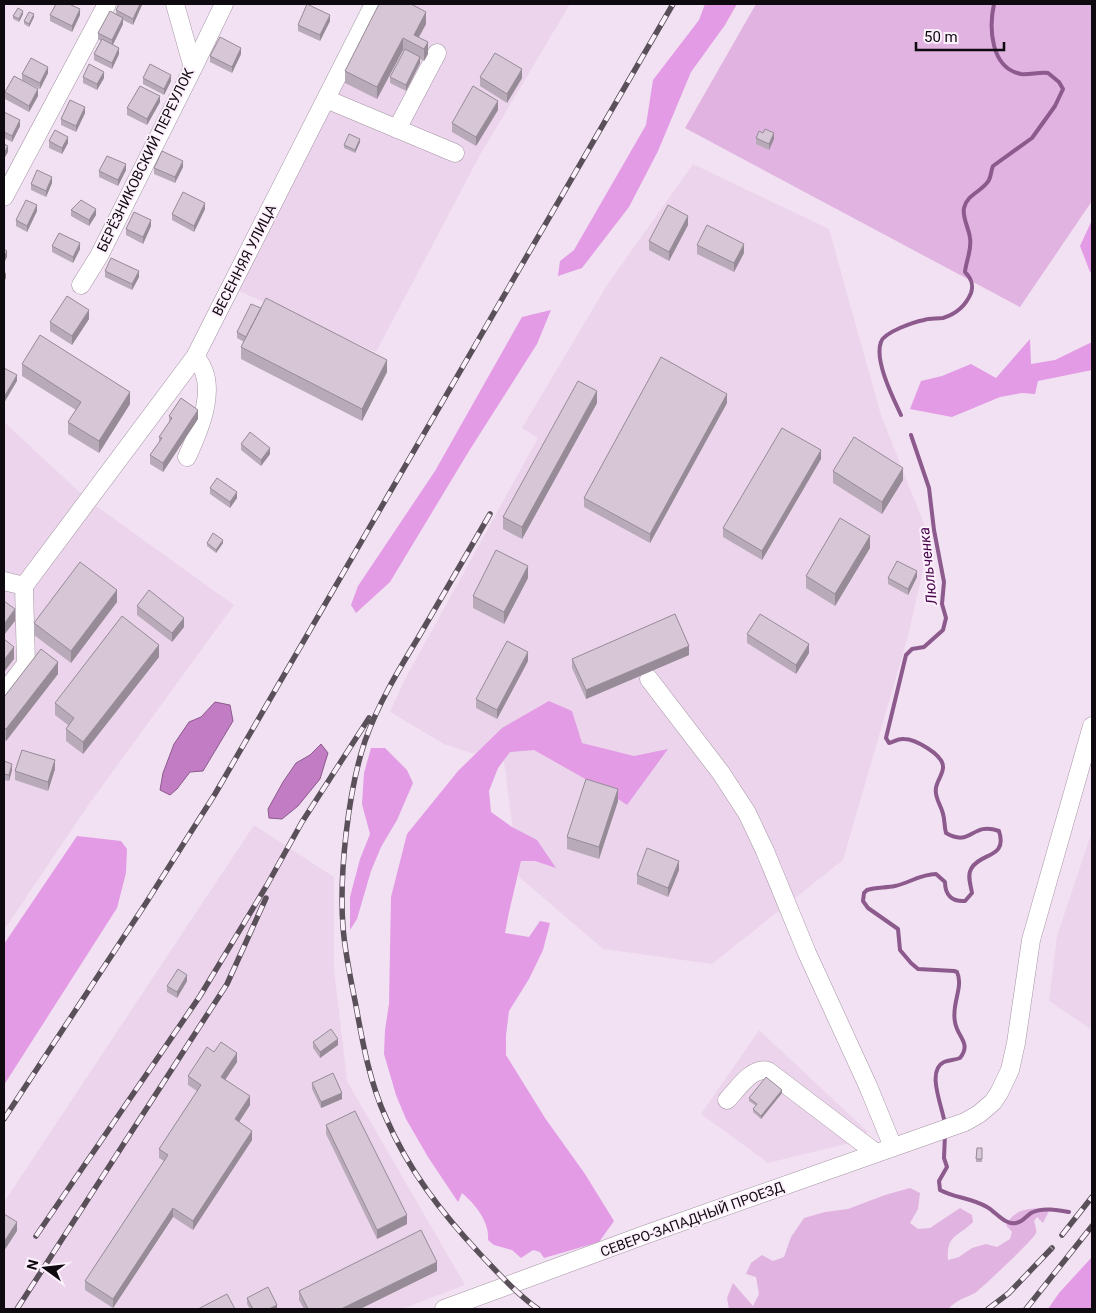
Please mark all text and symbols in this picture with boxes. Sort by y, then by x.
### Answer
scale bar [916,20,1004,52]
text: 50 m [924,28,958,46]
street label: БЕРЁЗНИКОВСКИЙ ПЕРЕУЛОК [93,66,197,254]
street label: ВЕСЕННЯЯ УЛИЦА [209,202,279,318]
water label: Люльченка [915,526,941,607]
street label: СЕВЕРО-ЗАПАДНЫЙ ПРОЕЗД [598,1178,786,1260]
north arrow [20,1243,70,1293]
text: N [23,1258,41,1271]

